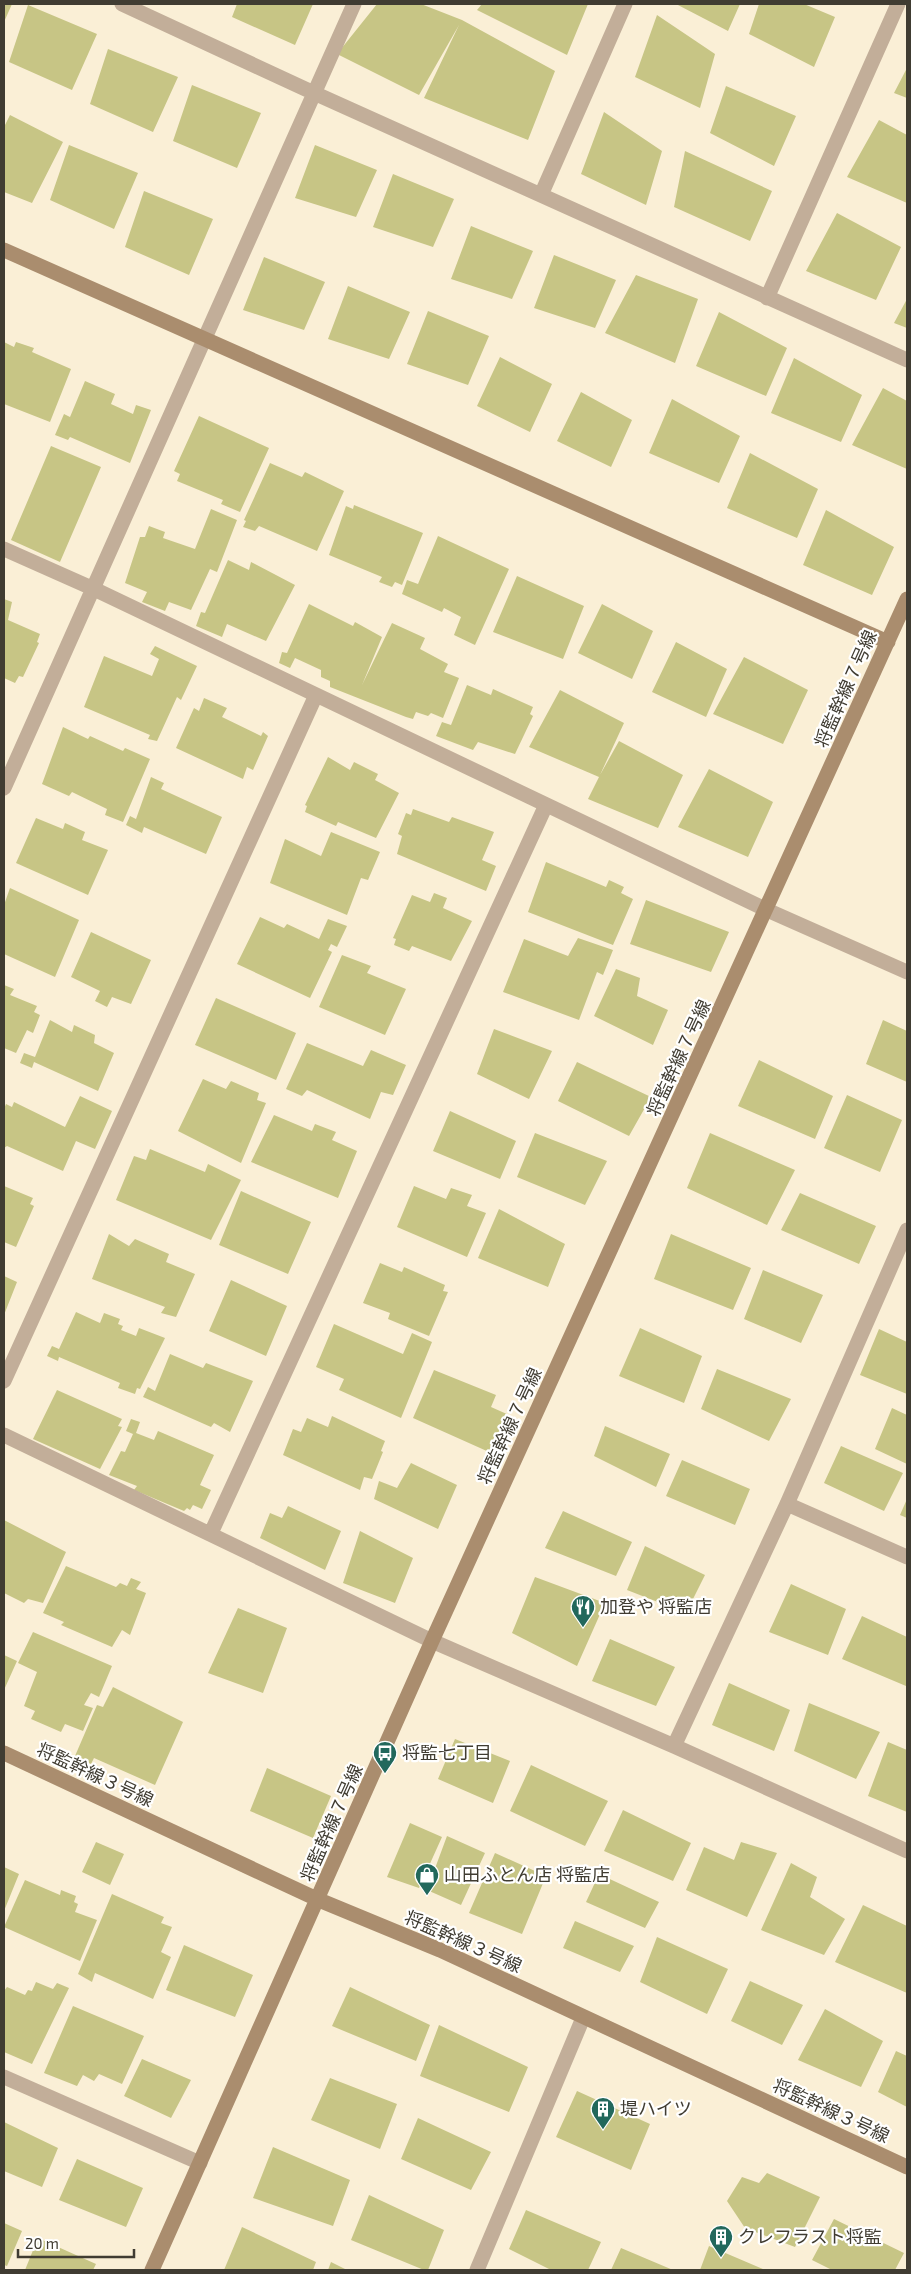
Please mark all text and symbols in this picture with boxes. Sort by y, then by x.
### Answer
street label: 将監幹線７号線 [809,627,881,751]
street label: 将監幹線７号線 [641,996,715,1119]
street label: 将監幹線７号線 [472,1364,546,1487]
restaurant icon: 加登や 将監店 [570,1594,596,1628]
place label: 加登や 将監店 [600,1595,712,1617]
street label: 将監幹線３号線 [34,1737,157,1811]
bus stop icon: 将監七丁目 [372,1740,398,1774]
place label: 将監七丁目 [402,1741,492,1763]
street label: 将監幹線７号線 [295,1761,367,1885]
shop icon: 山田ふとん店 将監店 [414,1862,440,1896]
place label: 山田ふとん店 将監店 [444,1863,610,1885]
street label: 将監幹線３号線 [401,1905,525,1977]
street label: 将監幹線３号線 [770,2073,893,2147]
building icon: 堤ハイツ [590,2096,616,2130]
place label: 堤ハイツ [620,2097,692,2119]
building icon: クレフラスト将監 [708,2224,734,2258]
place label: クレフラスト将監 [738,2225,882,2247]
scale bar [18,2226,134,2258]
text: 20 m [25,2234,59,2252]

